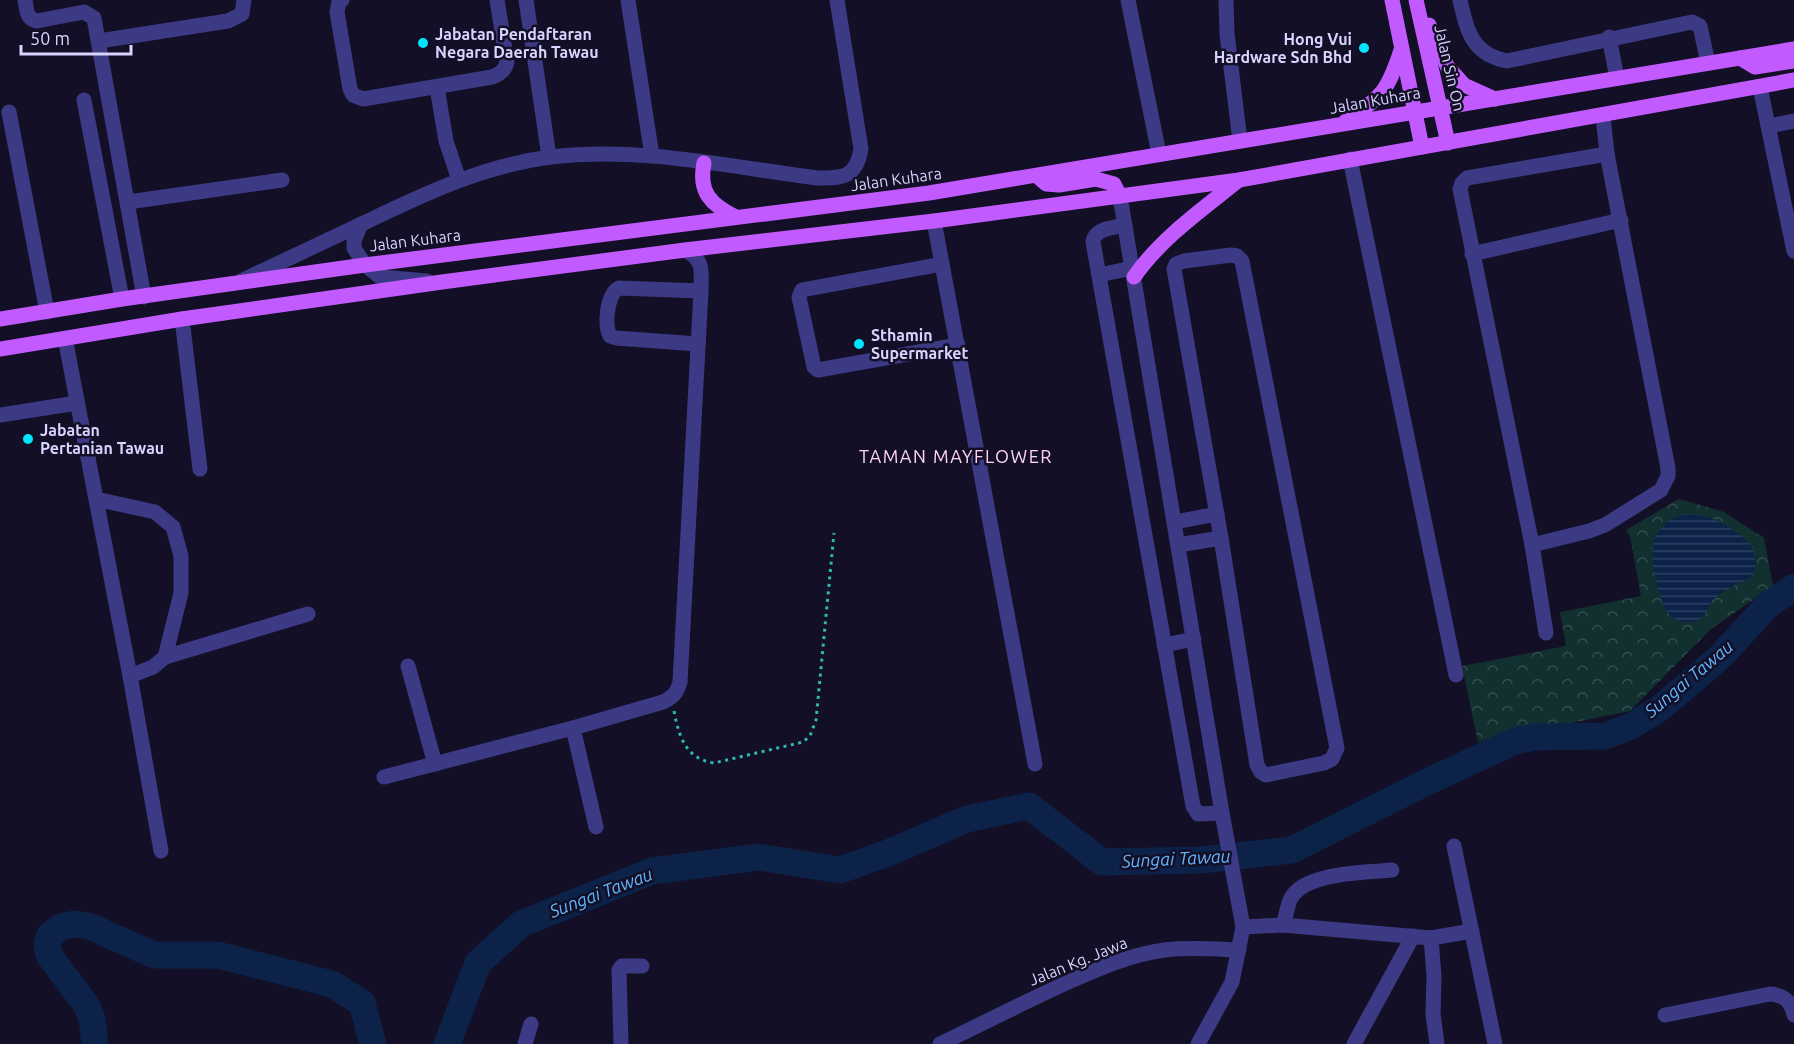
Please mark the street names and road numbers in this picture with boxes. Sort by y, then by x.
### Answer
street label: Jalan Sin On [1431,23,1469,113]
street label: Jalan Kuhara [1328,83,1422,117]
street label: Jalan Kuhara [849,164,943,194]
street label: Jalan Kuhara [368,225,462,255]
street label: Jalan Kg. Jawa [1026,933,1130,989]

